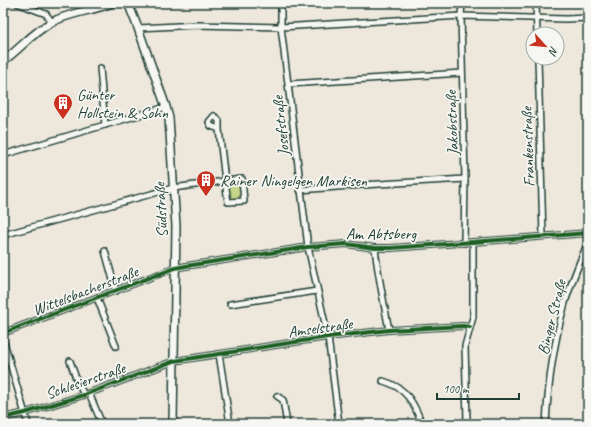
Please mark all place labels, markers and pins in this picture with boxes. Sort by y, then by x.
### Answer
place label: Günter Hollstein & Sohn [77,85,169,123]
building icon: Günter Hollstein & Sohn [52,92,74,120]
building icon: Rainer Ningelgen Markisen [195,169,217,197]
place label: Rainer Ningelgen Markisen [220,171,368,191]

